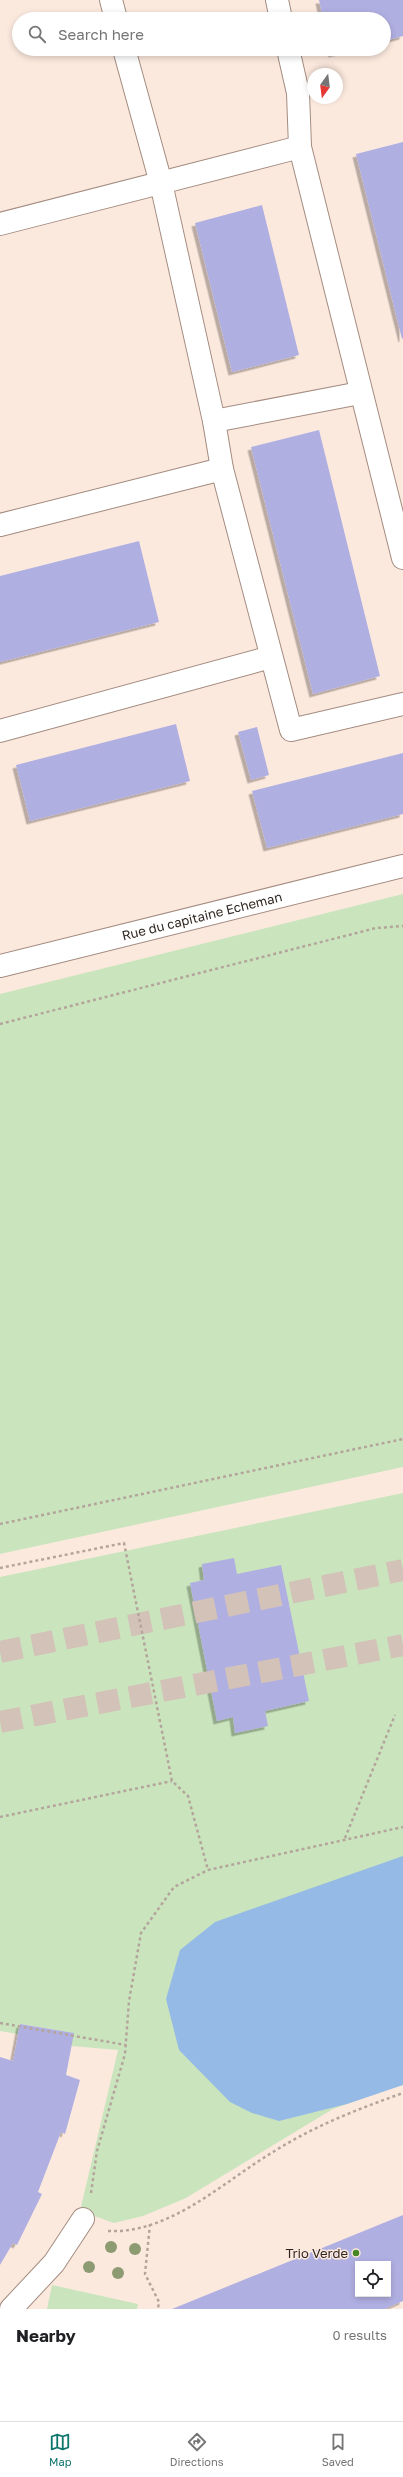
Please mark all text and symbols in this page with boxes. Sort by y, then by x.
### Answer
search box [12,12,391,56]
icon: search [26,23,48,45]
text: Search here [58,25,144,43]
north arrow [307,68,343,104]
street label: Rue du capitaine Echeman [120,888,284,943]
place label: Trio Verde [286,2245,348,2261]
marker: Trio Verde [351,2248,361,2258]
map controls [355,2261,391,2297]
button: locate [355,2261,391,2297]
text: Nearby [16,2325,76,2346]
text: 0 results [332,2327,387,2343]
tab: Map [49,2431,72,2468]
tab: Directions [170,2431,224,2468]
tab: Saved [322,2431,354,2468]

